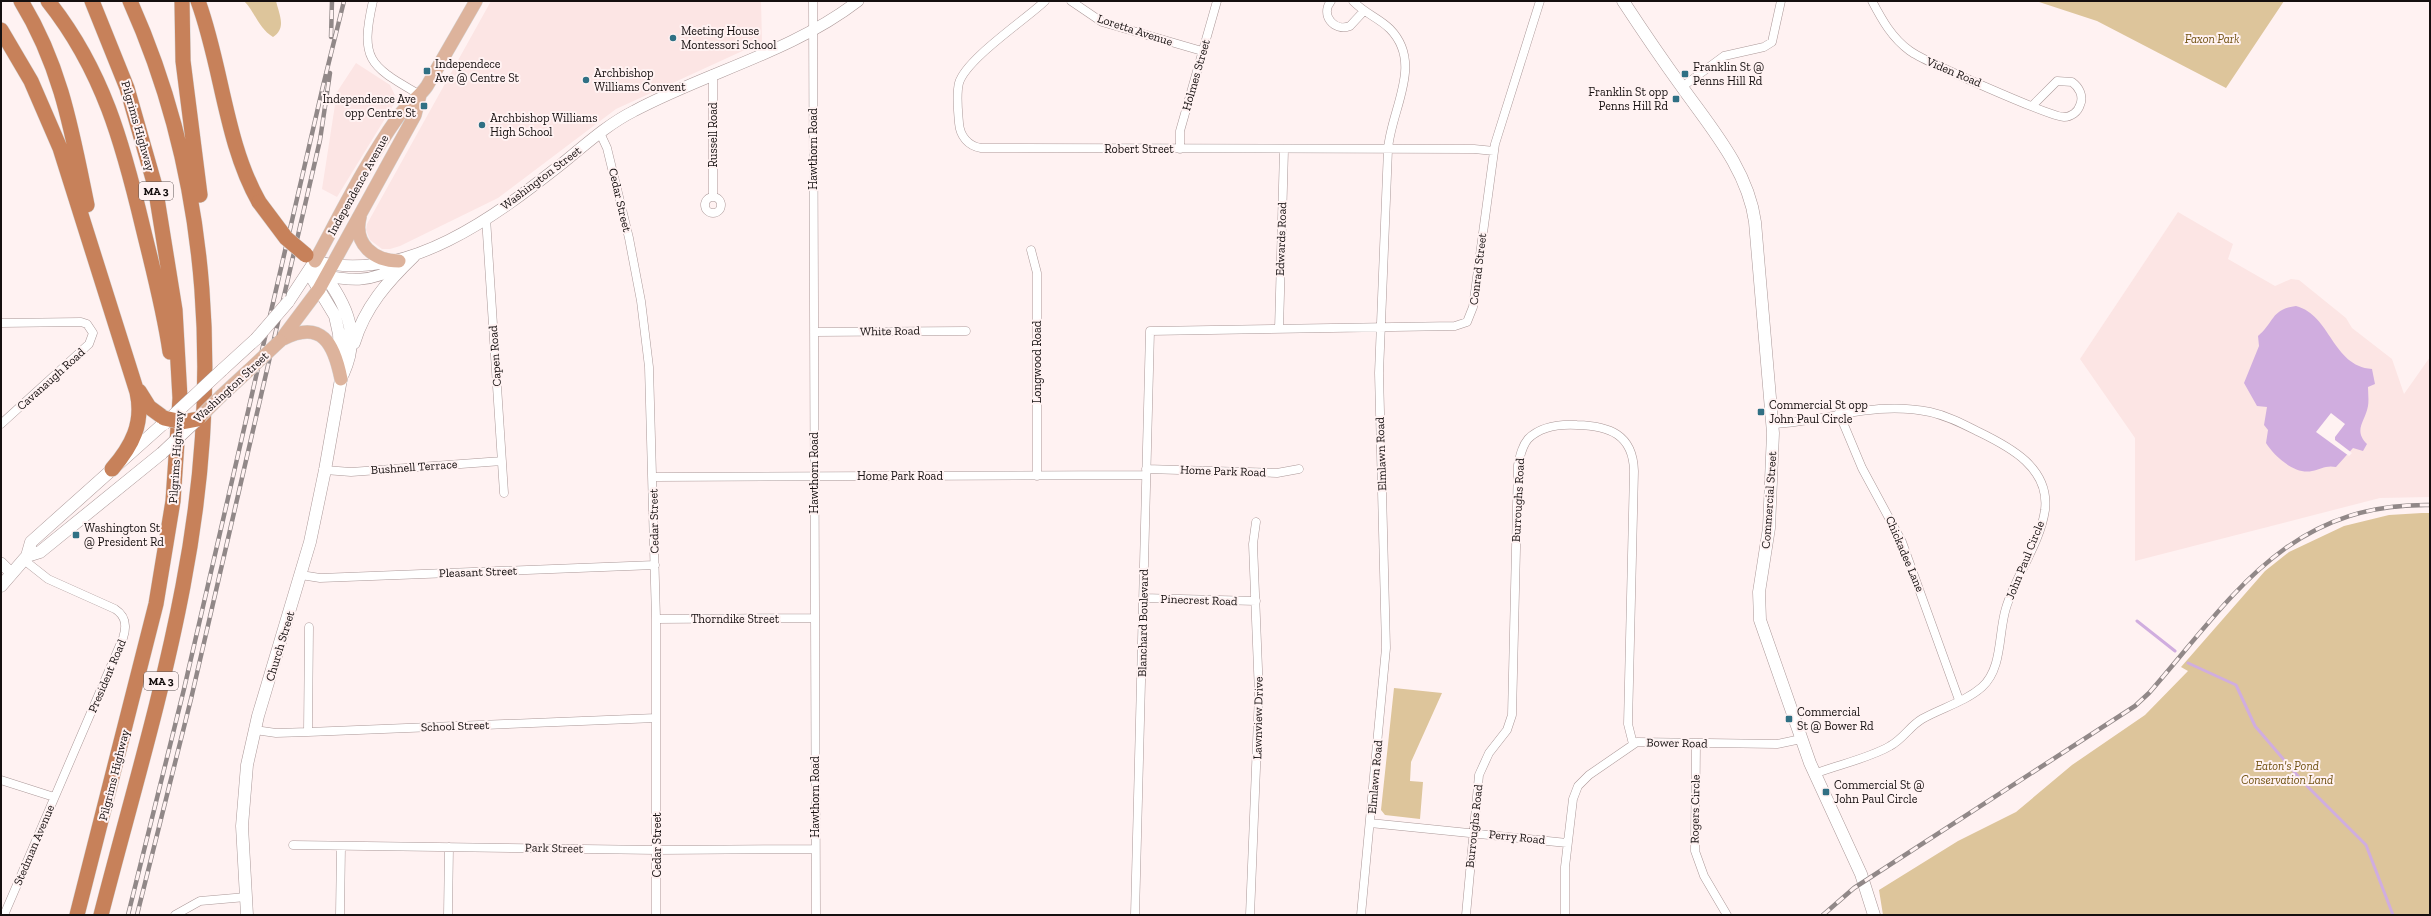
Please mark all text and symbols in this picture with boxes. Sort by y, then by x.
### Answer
street label: Loretta Avenue [1096,11,1175,49]
place label: Meeting House Montessori School [681,24,776,52]
park label: Faxon Park [2185,32,2240,46]
marker: Meeting House Montessori School [668,33,678,43]
street label: Holmes Street [1179,37,1213,112]
street label: Viden Road [1923,54,1984,90]
place label: Independece Ave @ Centre St [435,57,520,85]
place label: Franklin St @ Penns Hill Rd [1693,60,1764,88]
marker: Independece Ave @ Centre St [422,66,432,76]
place label: Archbishop Williams Convent [594,66,686,94]
marker: Franklin St @ Penns Hill Rd [1680,69,1690,79]
marker: Archbishop Williams Convent [581,75,591,85]
street label: Pilgrims Highway [118,79,158,174]
place label: Franklin St opp Penns Hill Rd [1588,85,1668,113]
place label: Independence Ave opp Centre St [322,92,417,120]
marker: Franklin St opp Penns Hill Rd [1671,94,1681,104]
marker: Independence Ave opp Centre St [419,101,429,111]
street label: Russell Road [706,102,720,168]
street label: Hawthorn Road [806,108,820,190]
place label: Archbishop Williams High School [490,111,597,139]
marker: Archbishop Williams High School [477,120,487,130]
street label: Independence Avenue [325,132,392,238]
street label: Robert Street [1104,142,1174,156]
street label: Washington Street [498,143,584,213]
street label: Cedar Street [606,167,634,234]
road number: MA 3 [139,182,173,200]
street label: Edwards Road [1273,201,1289,276]
street label: Conrad Street [1467,232,1489,306]
street label: Longwood Road [1030,320,1044,403]
street label: White Road [860,323,920,339]
street label: Capen Road [486,325,504,387]
street label: Cavanaugh Road [14,345,88,413]
street label: Washington Street [191,348,272,425]
place label: Commercial St opp John Paul Circle [1769,398,1868,426]
marker: Commercial St opp John Paul Circle [1756,407,1766,417]
street label: Pilgrims Highway [166,409,186,504]
street label: Elmlawn Road [1373,416,1389,491]
street label: Hawthorn Road [807,432,821,514]
street label: Commercial Street [1759,450,1779,549]
street label: Bushnell Terrace [370,457,458,477]
street label: Burroughs Road [1509,457,1527,542]
street label: Home Park Road [1180,463,1267,480]
street label: Home Park Road [857,469,943,483]
street label: Cedar Street [646,488,662,554]
street label: Chickadee Lane [1883,514,1927,594]
street label: John Paul Circle [2003,518,2047,601]
place label: Washington St @ President Rd [84,521,164,549]
marker: Washington St @ President Rd [71,530,81,540]
street label: Pleasant Street [439,564,518,580]
street label: Blanchard Boulevard [1135,569,1151,677]
street label: Pinecrest Road [1160,592,1238,608]
street label: Church Street [263,609,297,683]
street label: Thorndike Street [691,612,780,626]
street label: President Road [85,637,129,715]
road number: MA 3 [144,672,178,690]
street label: Lawnview Drive [1250,676,1266,760]
place label: Commercial St @ Bower Rd [1797,705,1874,733]
marker: Commercial St @ Bower Rd [1784,714,1794,724]
street label: School Street [421,718,490,734]
street label: Pilgrims Highway [96,727,132,822]
street label: Bower Road [1646,735,1708,751]
street label: Elmlawn Road [1365,739,1385,814]
street label: Hawthorn Road [808,756,822,838]
park label: Eaton's Pond Conservation Land [2241,759,2333,787]
street label: Rogers Circle [1687,774,1703,844]
place label: Commercial St @ John Paul Circle [1834,778,1924,806]
street label: Burroughs Road [1463,783,1485,869]
marker: Commercial St @ John Paul Circle [1821,787,1831,797]
street label: Stedman Avenue [11,802,57,888]
street label: Cedar Street [650,812,664,877]
street label: Perry Road [1488,827,1546,847]
street label: Park Street [525,840,584,856]

